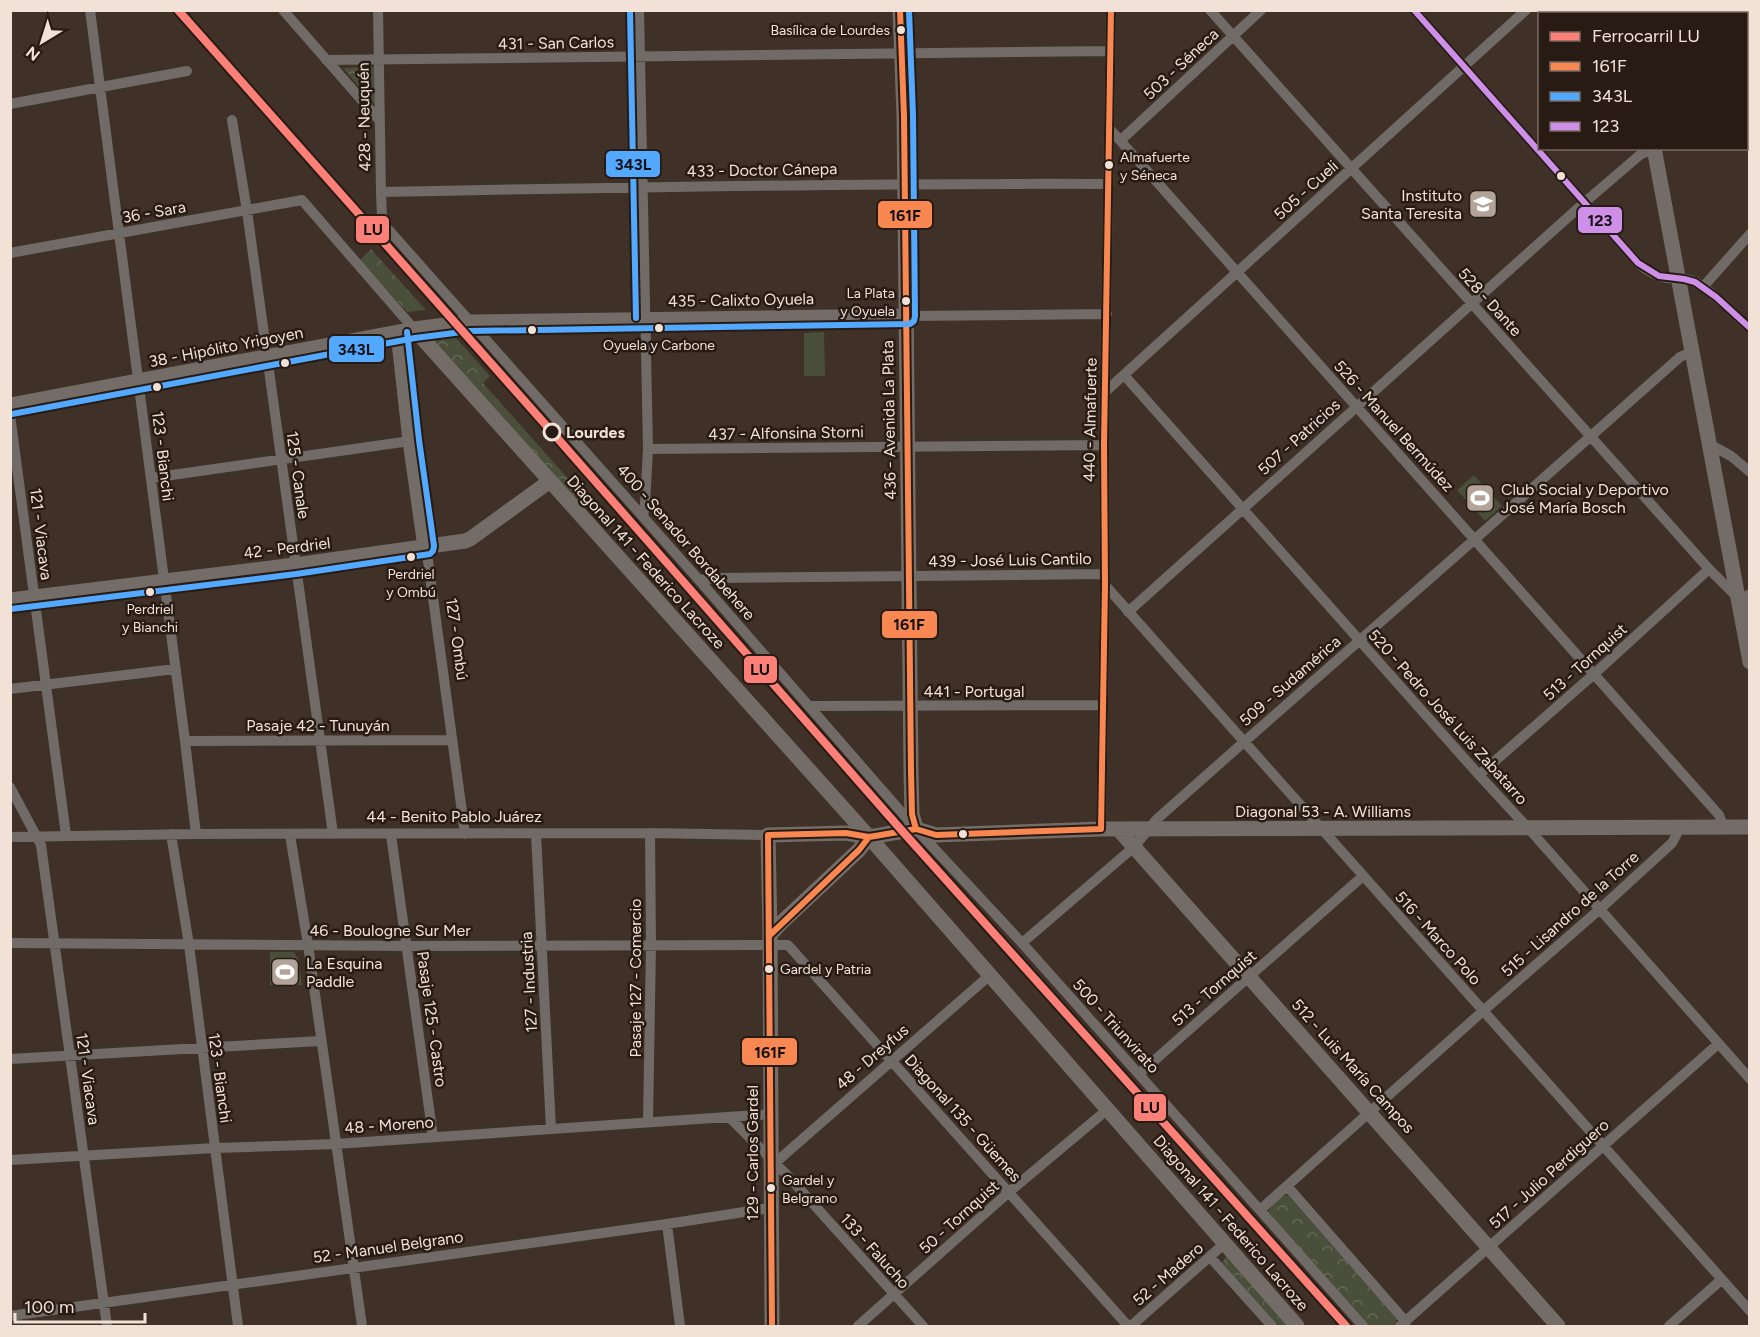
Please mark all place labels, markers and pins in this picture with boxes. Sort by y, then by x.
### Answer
place label: Basílica de Lourdes [770,22,890,39]
marker: Basílica de Lourdes [895,24,907,36]
place label: Almafuerte y Séneca [1120,149,1190,184]
marker: Almafuerte y Séneca [1103,159,1115,171]
unlabelled marker [1555,170,1567,182]
place label: Instituto Santa Teresita [1361,186,1462,223]
school or university icon: Instituto Santa Teresita [1467,188,1499,220]
place label: La Plata y Oyuela [840,285,895,320]
marker: La Plata y Oyuela [900,295,912,307]
marker: Oyuela y Carbone [653,322,665,334]
unlabelled marker [526,324,538,336]
place label: Oyuela y Carbone [603,337,715,354]
unlabelled marker [279,357,291,369]
unlabelled marker [151,381,163,393]
marker: Lourdes [543,423,561,441]
place label: Lourdes [566,423,625,442]
place label: Club Social y Deportivo José María Bosch [1501,480,1669,517]
sports icon: Club Social y Deportivo José María Bosch [1464,482,1496,514]
marker: Perdriel y Ombú [405,551,417,563]
place label: Perdriel y Ombú [386,566,436,601]
marker: Perdriel y Bianchi [144,586,156,598]
place label: Perdriel y Bianchi [122,601,178,636]
unlabelled marker [957,828,969,840]
place label: La Esquina Paddle [306,954,382,991]
sports icon: La Esquina Paddle [269,956,301,988]
place label: Gardel y Patria [780,961,871,978]
marker: Gardel y Patria [763,963,775,975]
place label: Gardel y Belgrano [782,1172,837,1207]
marker: Gardel y Belgrano [765,1182,777,1194]

